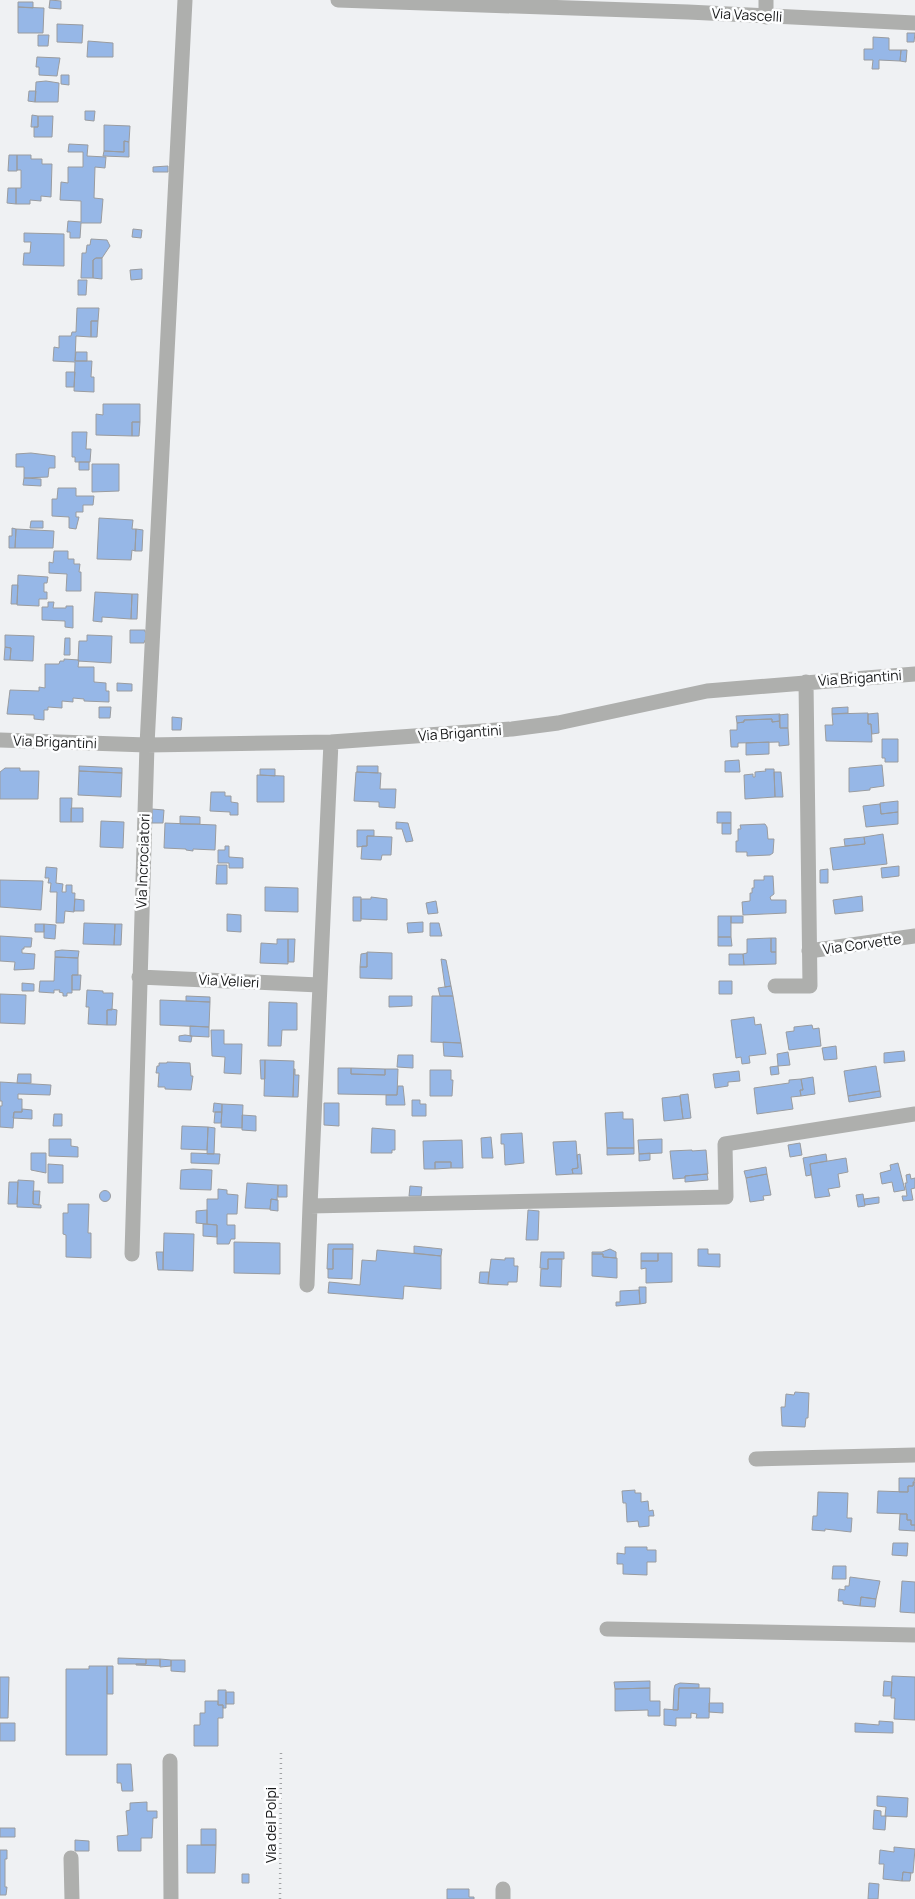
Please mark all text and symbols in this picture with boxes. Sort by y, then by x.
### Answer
street label: Via Vascelli [711,3,783,26]
street label: Via Brigantini [818,665,902,690]
street label: Via Brigantini [418,720,502,745]
street label: Via Brigantini [13,731,97,752]
street label: Via Incrociatori [131,813,154,909]
street label: Via Corvette [822,929,902,958]
street label: Via Velieri [198,969,260,992]
street label: Via dei Polpi [261,1787,280,1863]

